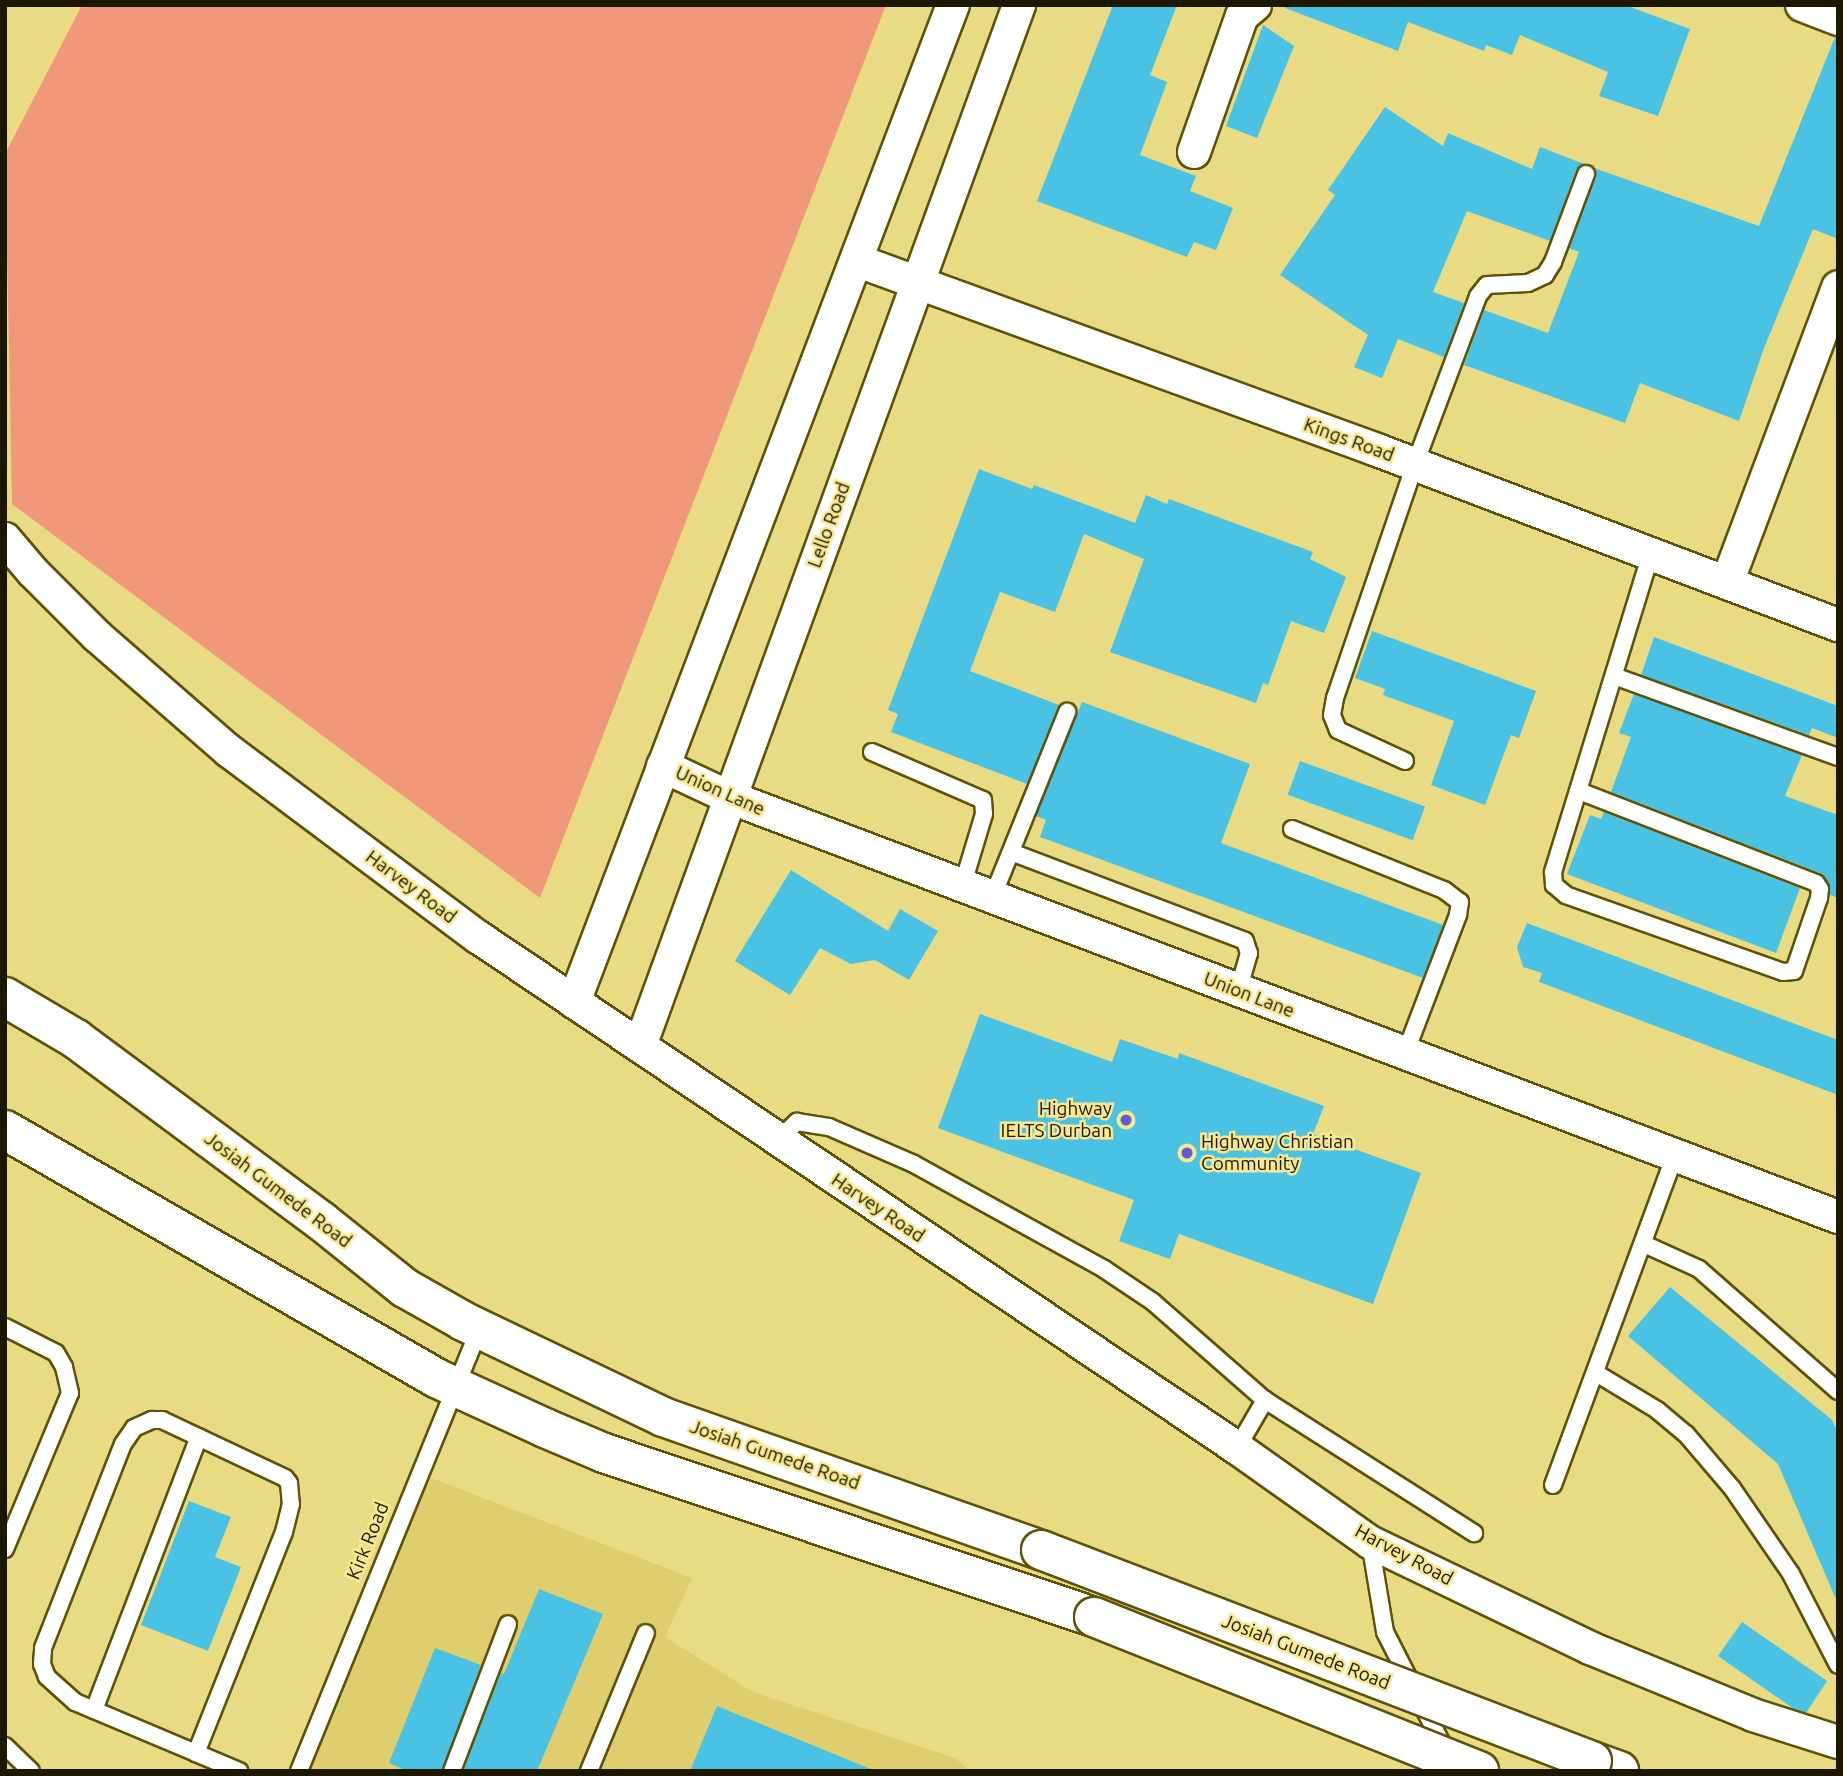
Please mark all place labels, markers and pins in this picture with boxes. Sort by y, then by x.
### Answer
place label: Highway IELTS Durban [1001,1098,1112,1142]
marker: Highway IELTS Durban [1118,1112,1134,1128]
place label: Highway Christian Community [1201,1131,1354,1175]
marker: Highway Christian Community [1179,1145,1195,1161]

